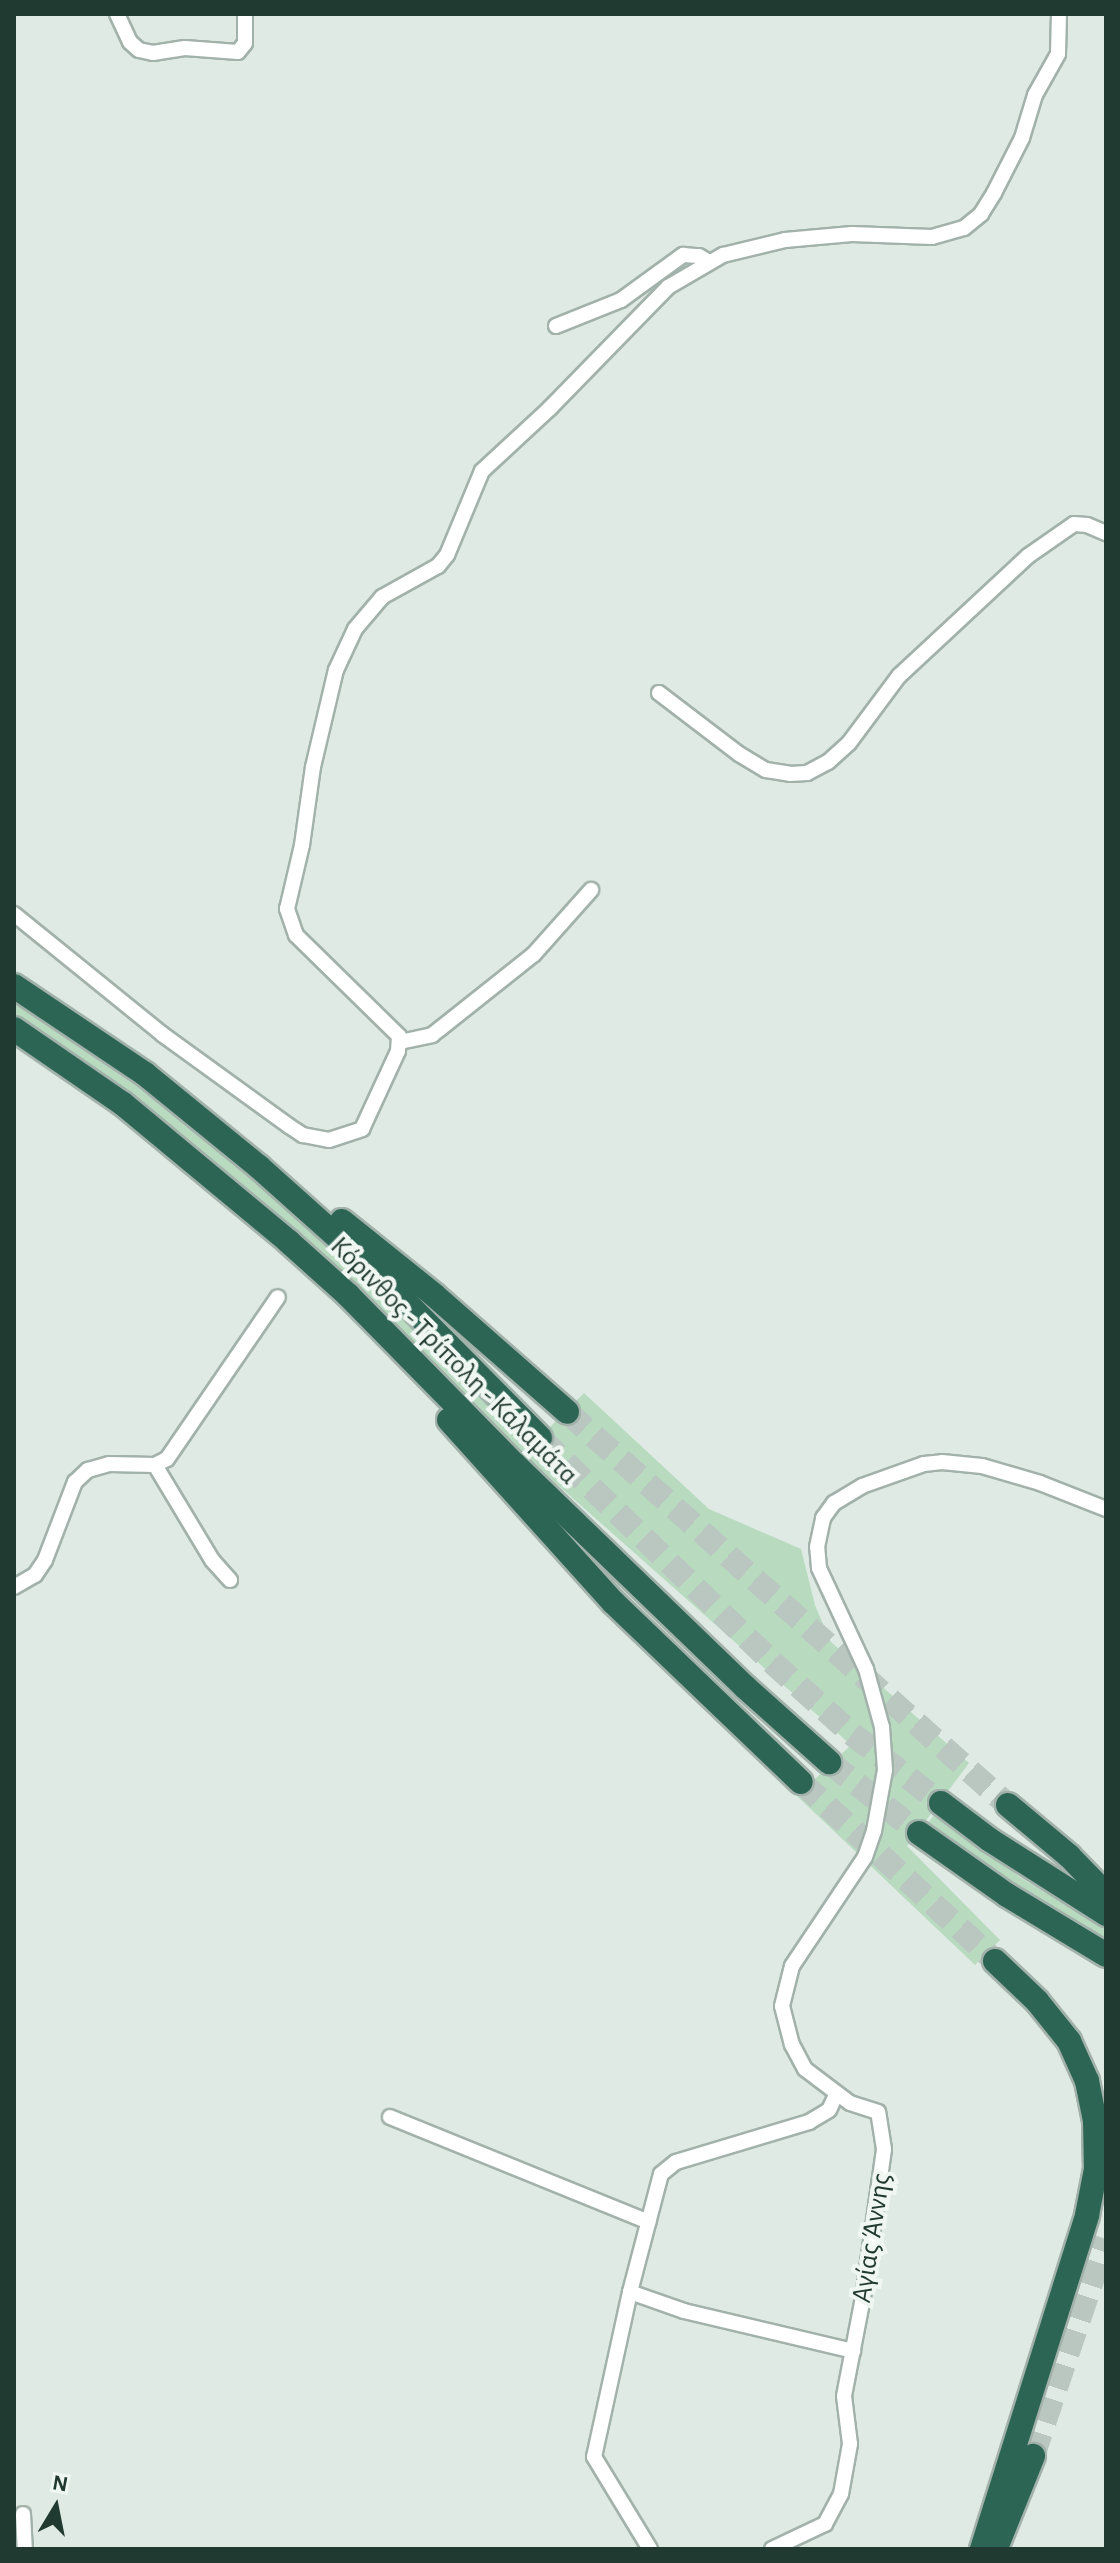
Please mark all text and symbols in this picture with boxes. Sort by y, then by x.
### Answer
street label: Κόρινθος - Τρίπολη - Καλαμάτα [323,1230,585,1492]
street label: Αγίας Άννης [845,2171,899,2305]
north arrow [16,2467,96,2547]
text: N [51,2471,70,2496]

